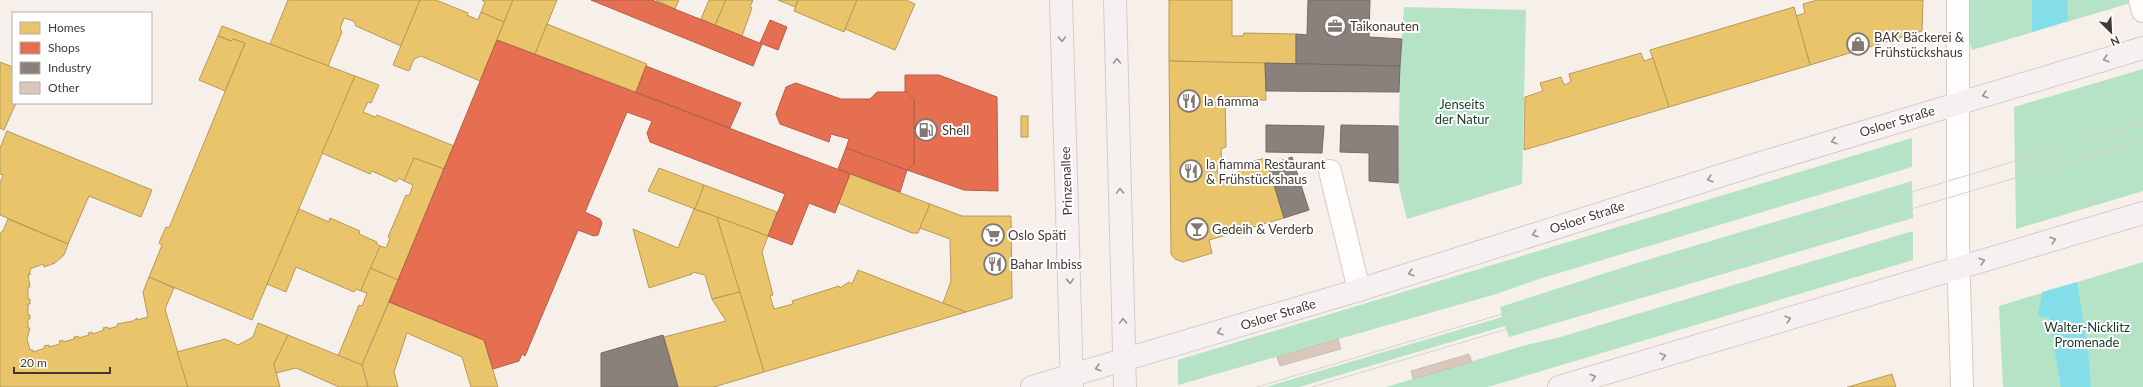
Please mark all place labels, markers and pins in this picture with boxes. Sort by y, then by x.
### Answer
office icon: Taikonauten [1322,13,1348,39]
place label: Taikonauten [1350,18,1419,34]
place label: BAK Bäckerei & Frühstückshaus [1874,29,1965,60]
shop icon: BAK Bäckerei & Frühstückshaus [1845,31,1871,57]
restaurant icon: la fiamma [1176,88,1202,114]
place label: la fiamma [1204,93,1259,109]
fuel station icon: Shell [913,117,939,143]
place label: Shell [942,122,969,138]
place label: la fiamma Restaurant & Frühstückshaus [1206,156,1326,187]
restaurant icon: la fiamma Restaurant & Frühstückshaus [1178,158,1204,184]
bar icon: Gedeih & Verderb [1184,216,1210,242]
place label: Gedeih & Verderb [1212,221,1314,237]
supermarket icon: Oslo Späti [980,222,1006,248]
place label: Oslo Späti [1008,227,1066,243]
restaurant icon: Bahar Imbiss [982,251,1008,277]
place label: Bahar Imbiss [1010,256,1083,272]

